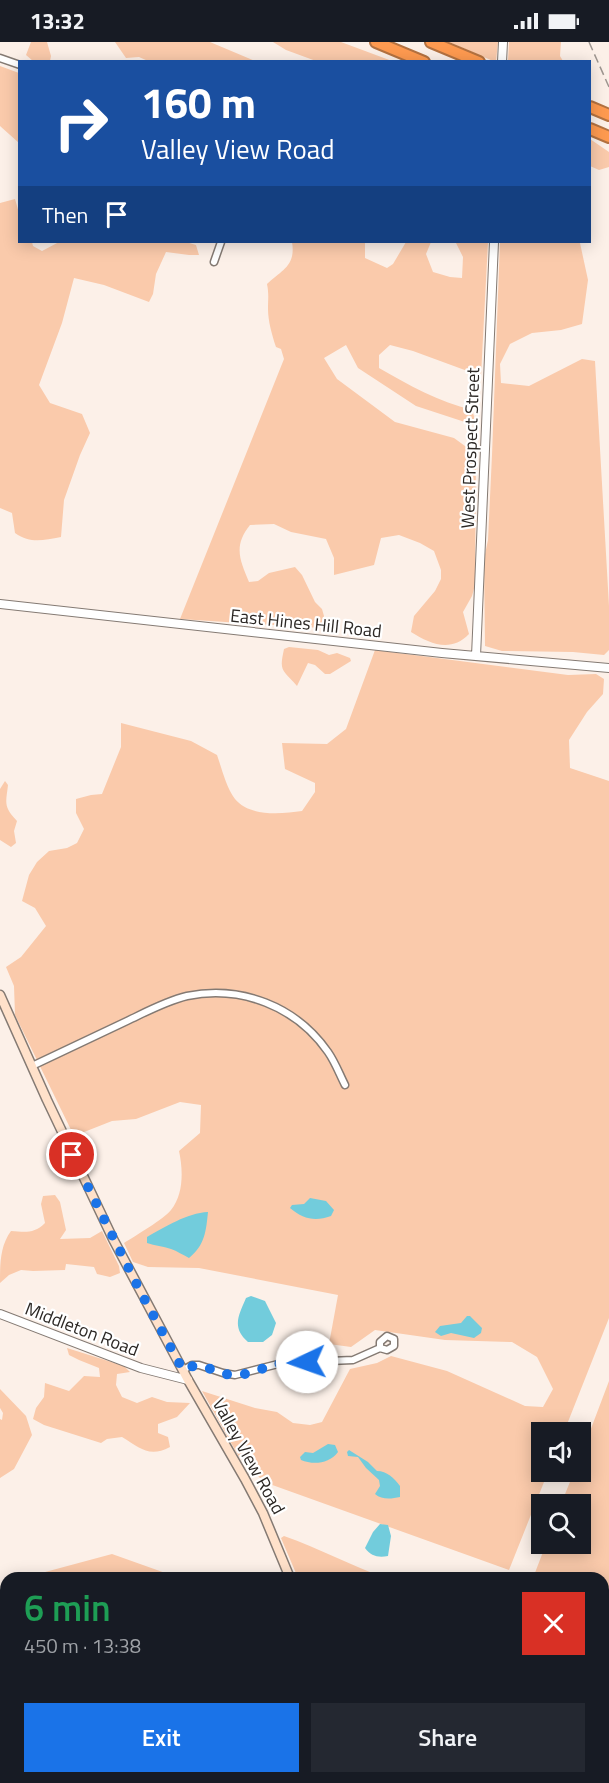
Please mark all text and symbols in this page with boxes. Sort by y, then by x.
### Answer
text: 13:32 [30,4,85,38]
text: 160 m [141,70,256,134]
icon: right [42,84,120,162]
text: Valley View Road [141,128,334,169]
text: Then [42,198,88,232]
icon: arrive [100,198,133,231]
street label: West Prospect Street [454,366,486,529]
street label: East Hines Hill Road [229,602,383,644]
pin [46,1129,97,1180]
icon: arrive [55,1138,88,1171]
street label: Middleton Road [21,1295,143,1363]
position arrow [275,1330,339,1394]
street label: Valley View Road [206,1393,292,1519]
map controls [531,1422,591,1554]
button: sound [531,1422,591,1482]
button: search [531,1494,591,1554]
text: 6 min [24,1580,111,1635]
button: close [522,1592,585,1655]
text: 450 m · 13:38 [24,1630,141,1661]
button: Exit [24,1703,299,1772]
button: Share [311,1703,585,1772]

